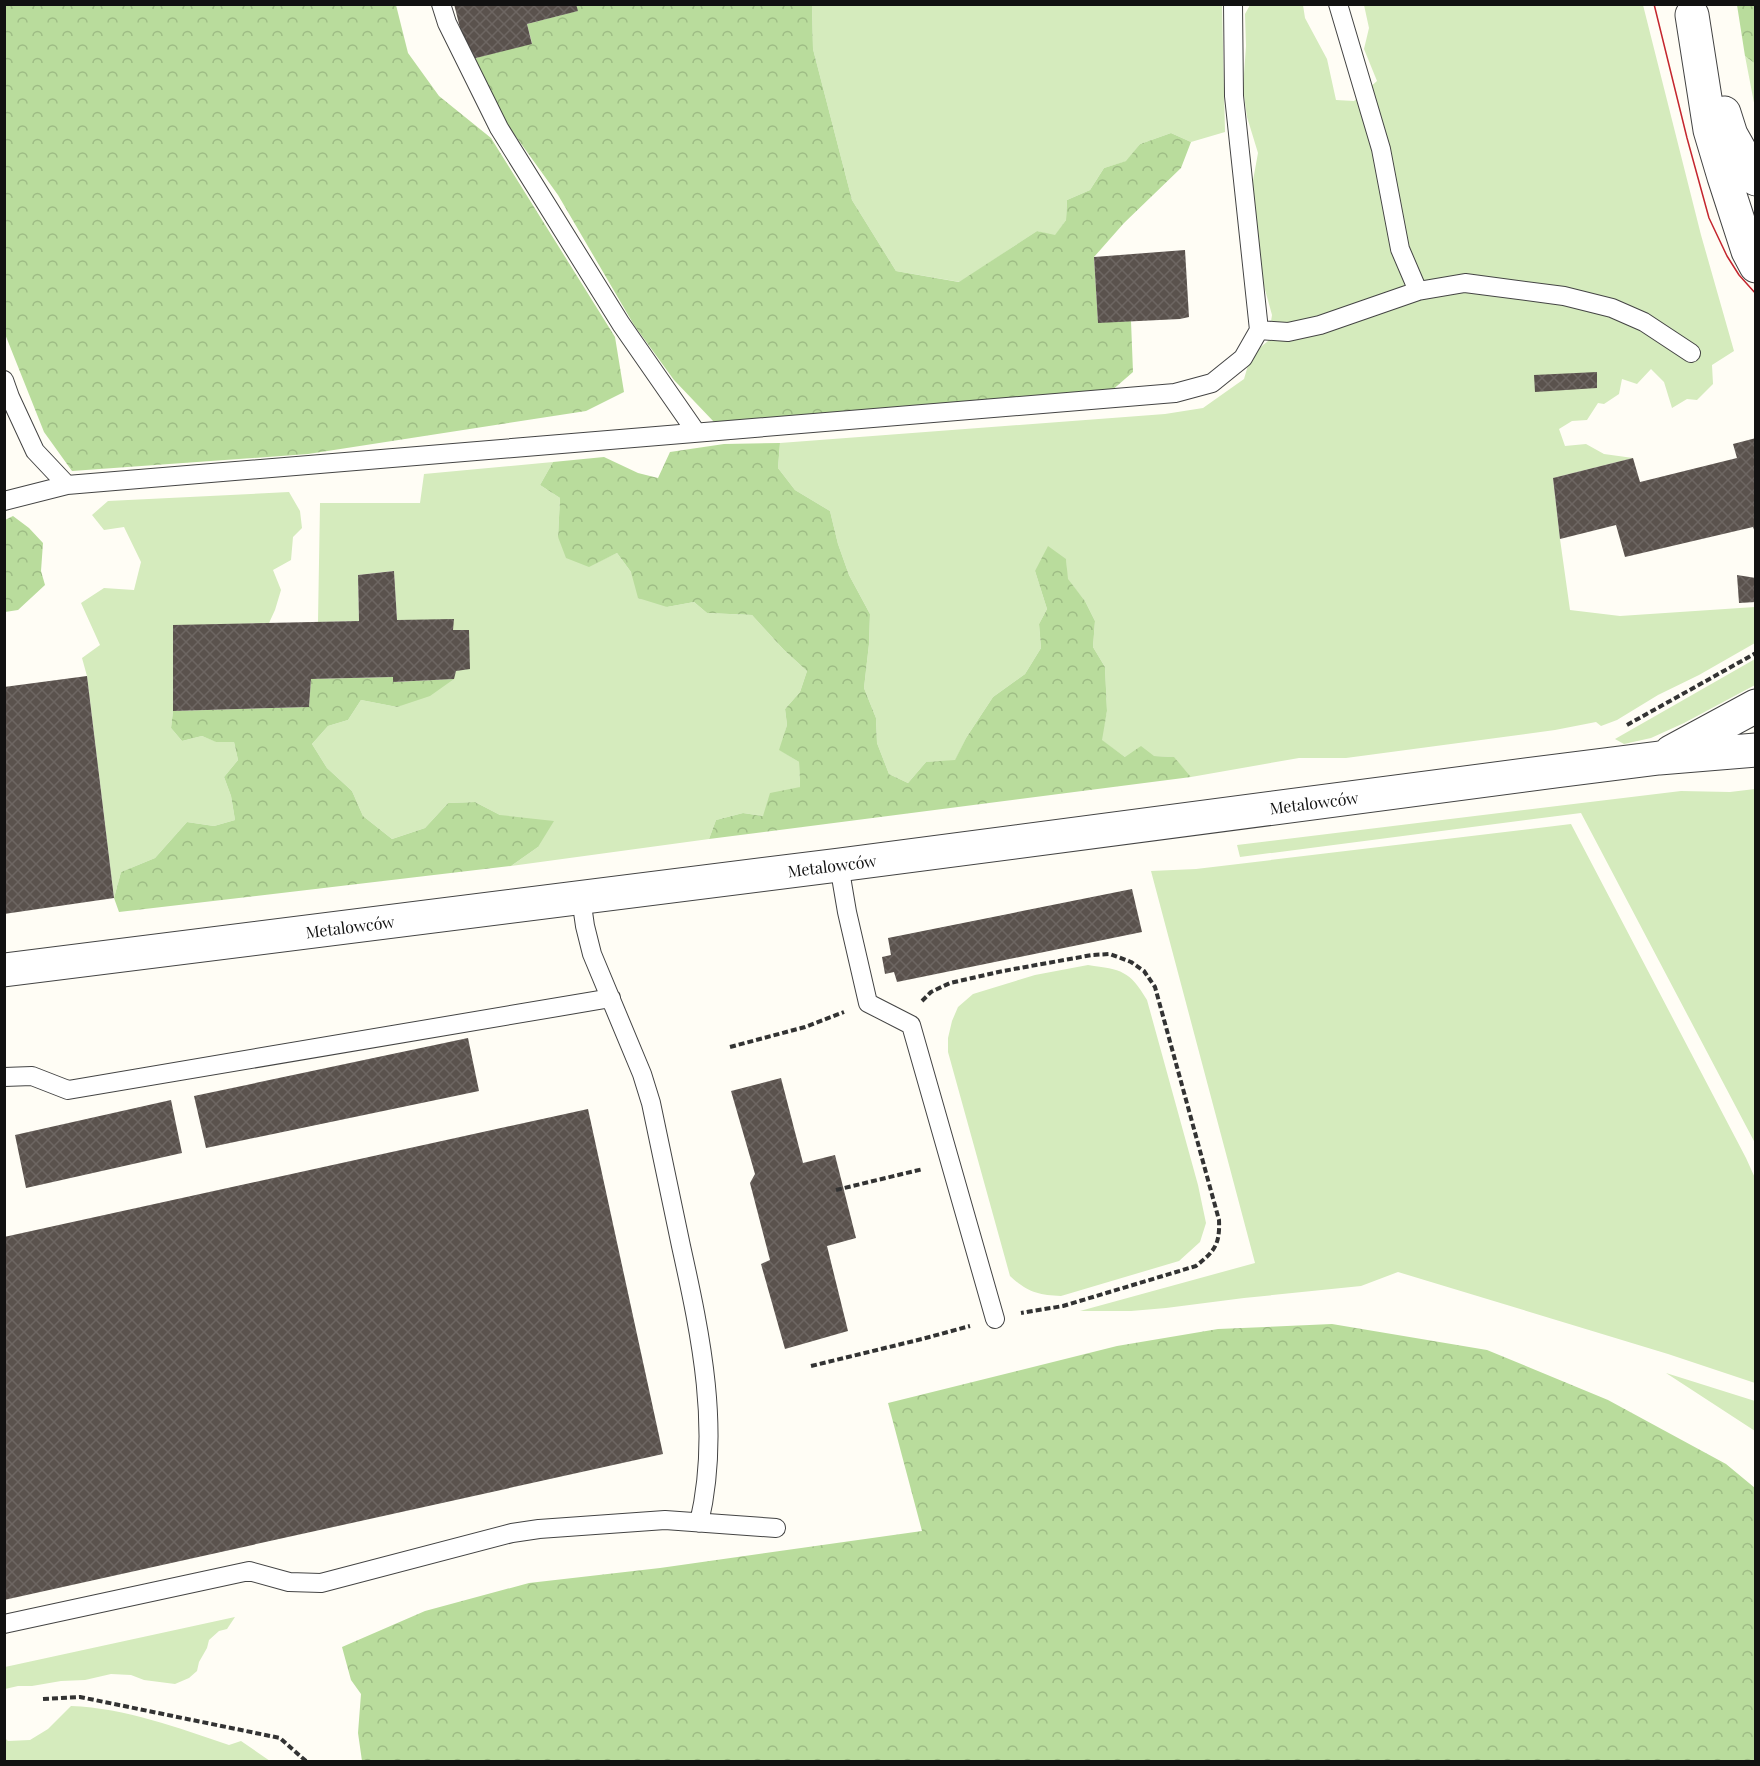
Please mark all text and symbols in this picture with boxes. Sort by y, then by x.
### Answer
street label: Metalowców [1268,787,1360,818]
street label: Metalowców [786,850,878,881]
street label: Metalowców [304,911,396,942]

